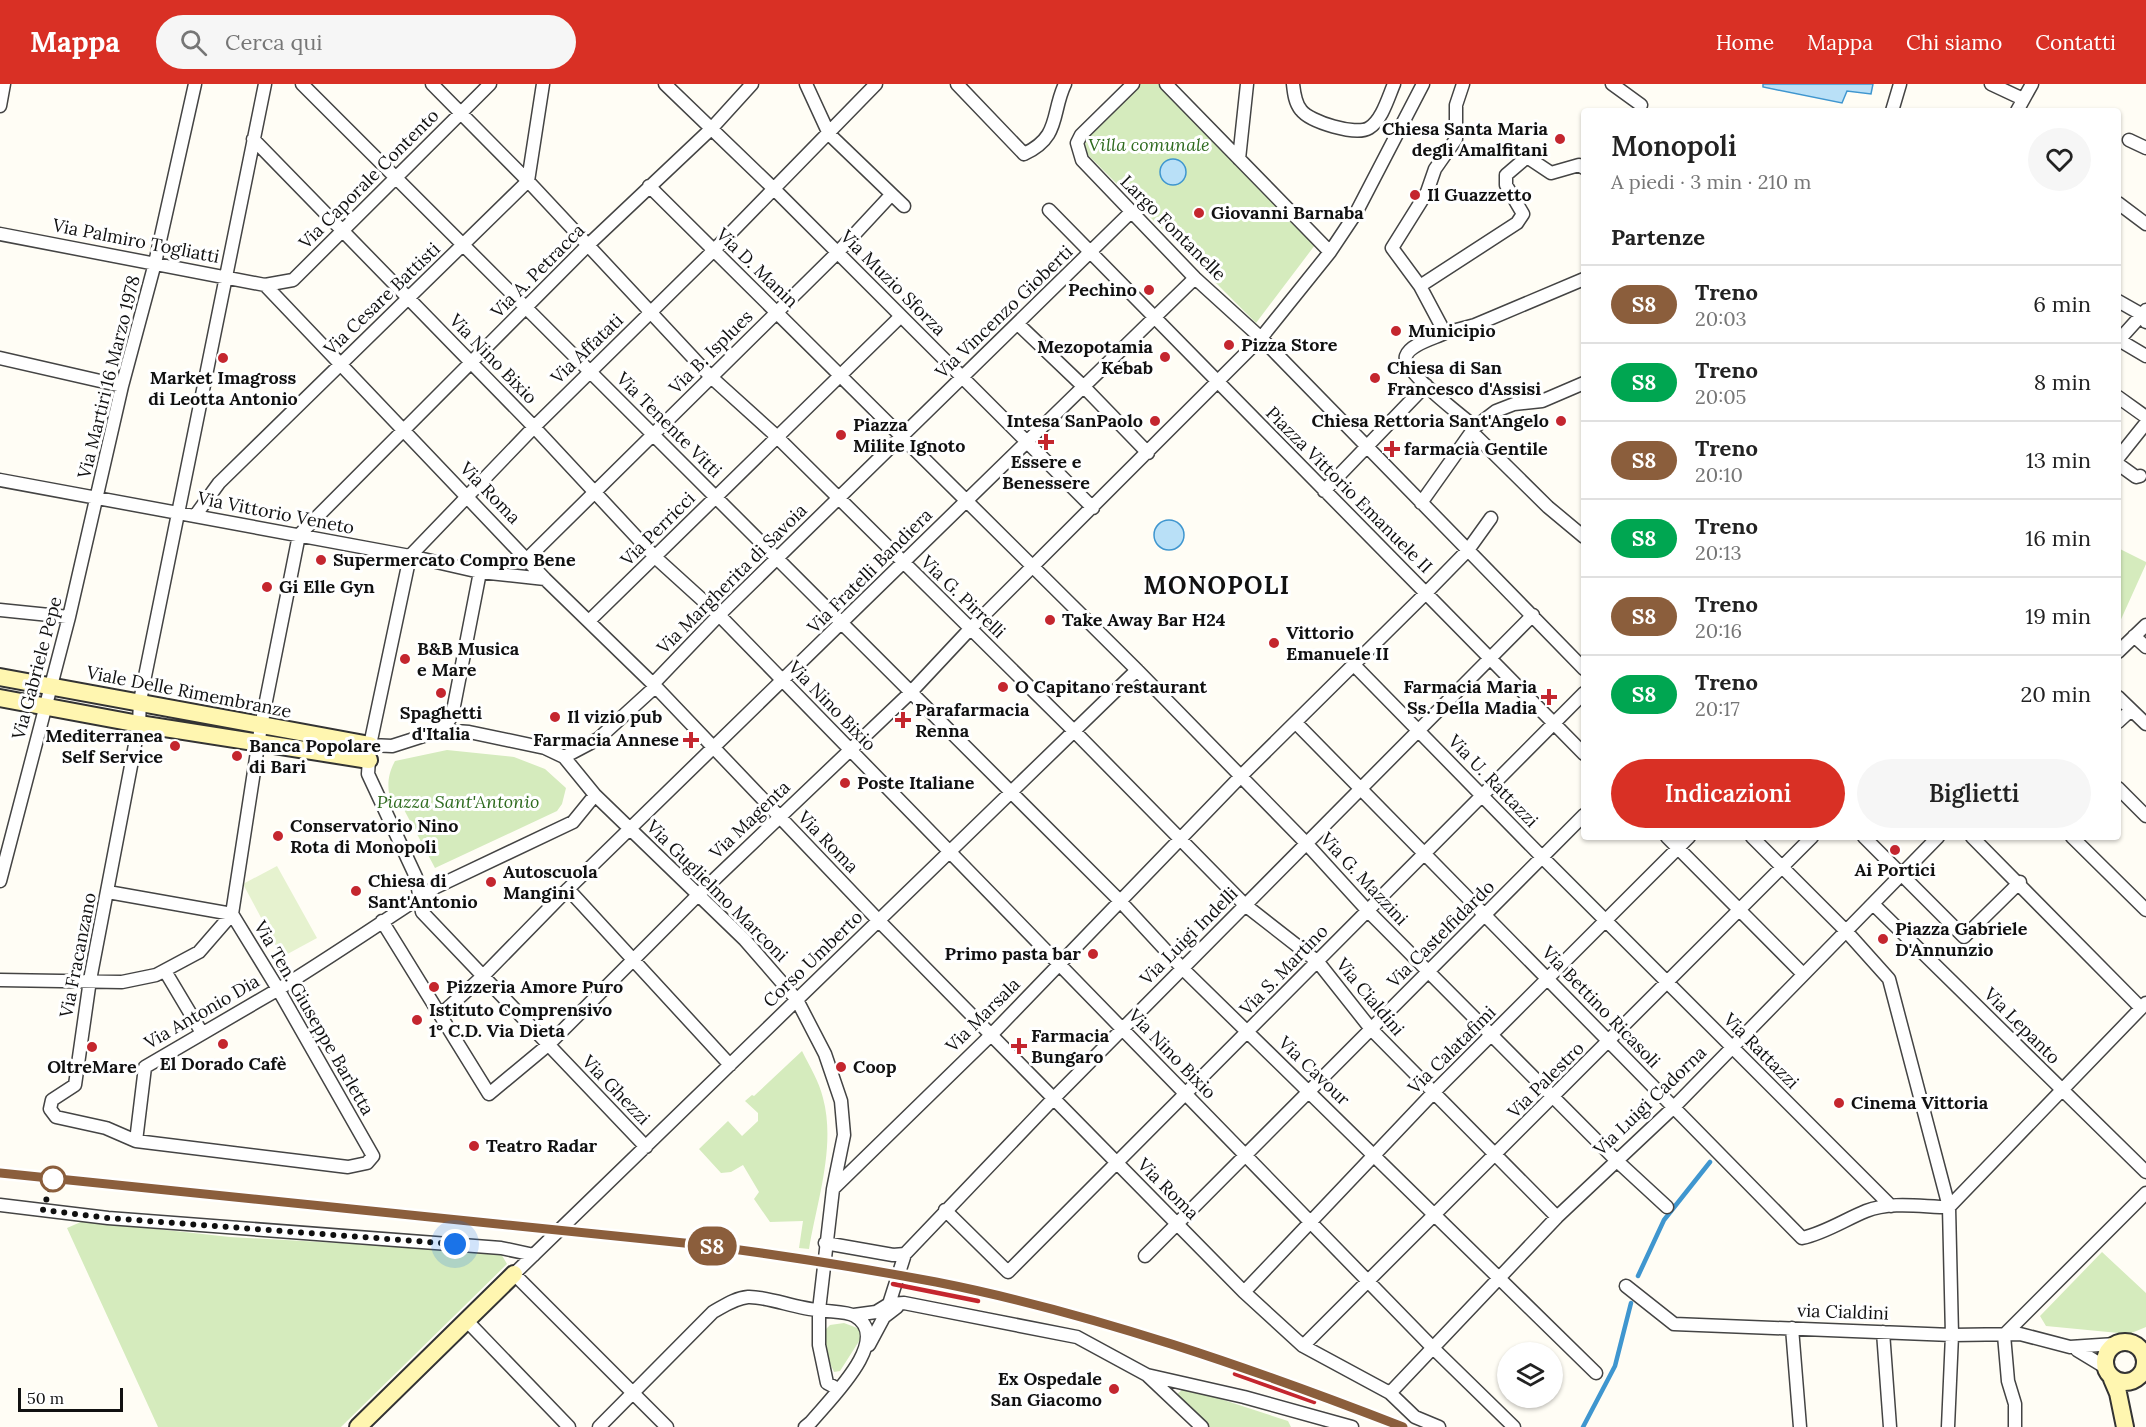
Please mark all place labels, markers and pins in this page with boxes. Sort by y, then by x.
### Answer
place label: Chiesa Santa Maria degli Amalfitani [1382,117,1549,161]
marker: Chiesa Santa Maria degli Amalfitani [1553,132,1567,146]
place label: Il Guazzetto [1427,183,1532,206]
marker: Il Guazzetto [1408,188,1422,202]
place label: Giovanni Barnaba [1211,201,1364,224]
marker: Giovanni Barnaba [1192,206,1206,220]
place label: Pechino [1068,278,1137,301]
marker: Pechino [1142,283,1156,297]
place label: Municipio [1408,319,1496,342]
marker: Municipio [1389,324,1403,338]
place label: Pizza Store [1241,333,1338,356]
place label: Mezopotamia Kebab [1037,335,1154,379]
marker: Pizza Store [1222,338,1236,352]
marker: Mezopotamia Kebab [1158,350,1172,364]
marker: Market Imagross di Leotta Antonio [216,351,230,365]
place label: Chiesa di San Francesco d'Assisi [1387,356,1541,400]
place label: Market Imagross di Leotta Antonio [148,366,298,410]
marker: Chiesa di San Francesco d'Assisi [1368,371,1382,385]
place label: Intesa SanPaolo [1007,409,1143,432]
place label: Chiesa Rettoria Sant'Angelo [1312,409,1549,432]
place label: Piazza Milite Ignoto [853,413,965,457]
marker: Intesa SanPaolo [1148,414,1162,428]
marker: Chiesa Rettoria Sant'Angelo [1554,414,1568,428]
marker: Piazza Milite Ignoto [834,428,848,442]
marker: Essere e Benessere [1039,435,1053,449]
place label: farmacia Gentile [1404,437,1548,460]
marker: farmacia Gentile [1385,442,1399,456]
place label: Essere e Benessere [1002,450,1090,494]
place label: Supermercato Compro Bene [333,548,576,571]
marker: Supermercato Compro Bene [314,553,328,567]
place label: Gi Elle Gyn [279,575,375,598]
marker: Gi Elle Gyn [260,580,274,594]
place label: Take Away Bar H24 [1062,608,1226,631]
marker: Take Away Bar H24 [1043,613,1057,627]
place label: Vittorio Emanuele II [1286,621,1389,665]
marker: Vittorio Emanuele II [1267,636,1281,650]
place label: B&B Musica e Mare [417,637,520,681]
marker: B&B Musica e Mare [398,652,412,666]
place label: O Capitano restaurant [1015,675,1208,698]
place label: Farmacia Maria Ss. Della Madia [1403,675,1538,719]
marker: O Capitano restaurant [996,680,1010,694]
marker: Spaghetti d'Italia [434,686,448,700]
marker: Farmacia Maria Ss. Della Madia [1542,690,1556,704]
place label: Parafarmacia Renna [915,698,1030,742]
place label: Spaghetti d'Italia [400,701,482,745]
place label: Il vizio pub [567,705,662,728]
marker: Il vizio pub [548,710,562,724]
marker: Parafarmacia Renna [896,713,910,727]
place label: Mediterranea Self Service [45,724,164,768]
place label: Farmacia Annese [533,728,679,751]
marker: Farmacia Annese [684,733,698,747]
place label: Banca Popolare di Bari [249,734,381,778]
marker: Mediterranea Self Service [168,739,182,753]
marker: Banca Popolare di Bari [230,749,244,763]
place label: Poste Italiane [857,771,975,794]
marker: Poste Italiane [838,776,852,790]
place label: Conservatorio Nino Rota di Monopoli [290,814,458,858]
marker: Conservatorio Nino Rota di Monopoli [271,829,285,843]
marker: Ai Portici [1888,843,1902,857]
place label: Ai Portici [1854,858,1936,881]
place label: Autoscuola Mangini [503,860,598,904]
place label: Chiesa di Sant'Antonio [368,869,478,913]
marker: Autoscuola Mangini [484,875,498,889]
marker: Chiesa di Sant'Antonio [349,884,363,898]
place label: Piazza Gabriele D'Annunzio [1895,917,2028,961]
marker: Piazza Gabriele D'Annunzio [1876,932,1890,946]
place label: Primo pasta bar [945,942,1081,965]
marker: Primo pasta bar [1086,947,1100,961]
place label: Pizzeria Amore Puro [446,975,623,998]
marker: Pizzeria Amore Puro [427,980,441,994]
place label: Istituto Comprensivo 1° C.D. Via Dieta [429,998,612,1042]
marker: Istituto Comprensivo 1° C.D. Via Dieta [410,1013,424,1027]
place label: Farmacia Bungaro [1031,1024,1110,1068]
marker: El Dorado Cafè [216,1037,230,1051]
marker: Farmacia Bungaro [1012,1039,1026,1053]
marker: OltreMare [85,1040,99,1054]
place label: El Dorado Cafè [159,1052,287,1075]
place label: OltreMare [47,1055,137,1078]
place label: Coop [853,1055,897,1078]
marker: Coop [834,1060,848,1074]
place label: Cinema Vittoria [1851,1091,1989,1114]
marker: Cinema Vittoria [1832,1096,1846,1110]
place label: Teatro Radar [486,1134,598,1157]
marker: Teatro Radar [467,1139,481,1153]
unlabelled marker [40,1166,66,1192]
place label: Ex Ospedale San Giacomo [991,1367,1102,1411]
marker: Ex Ospedale San Giacomo [1107,1382,1121,1396]

